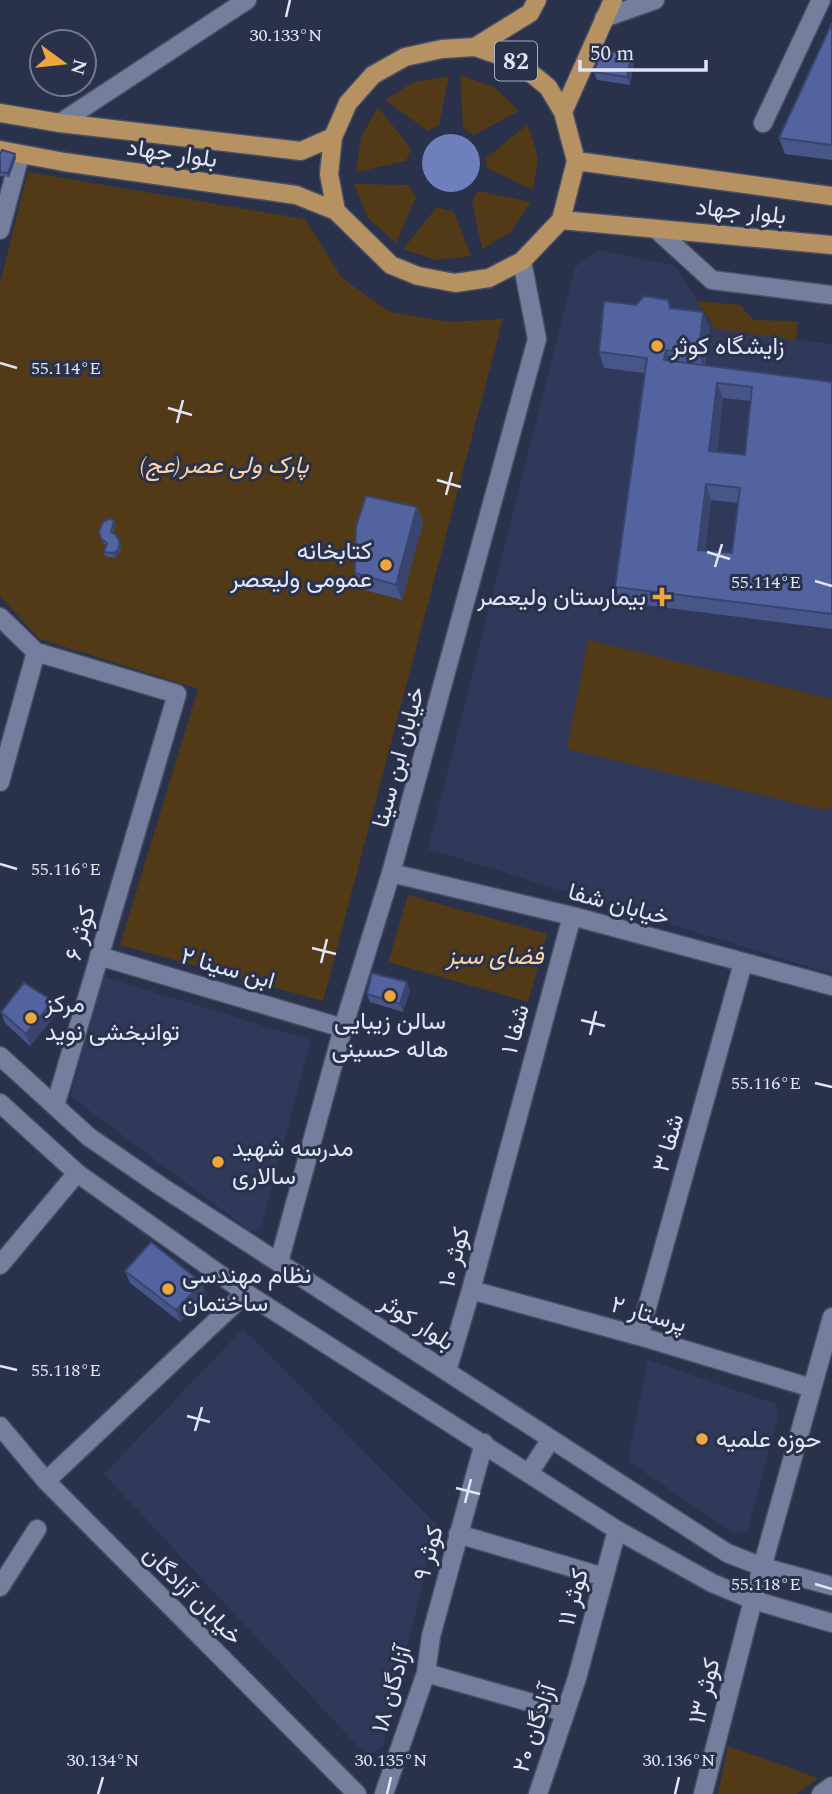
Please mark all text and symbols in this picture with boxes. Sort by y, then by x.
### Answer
text: 30.133°N [250,22,322,49]
north arrow [28,28,98,98]
scale bar [580,28,706,72]
text: 50 m [590,38,634,70]
road number: 82 [495,41,537,80]
text: N [62,56,94,78]
street label: بلوار جهاد [124,130,219,178]
street label: بلوار جهاد [694,189,788,235]
place label: زایشگاه کوثر [670,329,785,365]
marker: زایشگاه کوثر [649,338,665,354]
text: 55.114°E [31,355,101,382]
park label: پارک ولی عصر(عج) [140,448,309,484]
place label: کتابخانه عمومی ولیعصر [229,534,372,598]
marker: کتابخانه عمومی ولیعصر [378,557,394,573]
text: 55.114°E [731,569,801,596]
place label: بیمارستان ولیعصر [476,580,646,616]
marker: بیمارستان ولیعصر [652,587,672,607]
street label: خیابان ابن سینا [363,683,435,832]
text: 55.116°E [31,856,101,883]
street label: خیابان شفا [564,874,674,936]
street label: کوثر ۶ [56,902,106,965]
street label: ابن سینا ۲ [176,938,279,1000]
park label: فضای سبز [444,939,545,975]
place label: مرکز توانبخشی نوید [44,987,180,1051]
marker: سالن زیبایی هاله حسینی [382,988,398,1004]
street label: شفا ۱ [492,1000,540,1058]
place label: سالن زیبایی هاله حسینی [331,1004,449,1068]
marker: مرکز توانبخشی نوید [23,1010,39,1026]
text: 55.116°E [731,1070,801,1097]
street label: شفا ۳ [644,1110,694,1177]
place label: مدرسه شهید سالاری [232,1131,354,1195]
marker: مدرسه شهید سالاری [210,1154,226,1170]
street label: کوثر ۱۰ [430,1223,480,1291]
place label: نظام مهندسی ساختمان [182,1258,312,1322]
marker: نظام مهندسی ساختمان [160,1281,176,1297]
street label: بلوار کوثر [371,1285,461,1361]
street label: پرستار ۲ [607,1287,691,1343]
text: 55.118°E [31,1357,101,1384]
place label: حوزه علمیه [716,1422,821,1458]
marker: حوزه علمیه [694,1431,710,1447]
street label: کوثر ۹ [404,1522,454,1585]
street label: خیابان آزادگان [134,1537,251,1654]
street label: کوثر ۱۱ [549,1565,599,1630]
text: 55.118°E [731,1571,801,1598]
street label: آزادگان ۱۸ [362,1639,422,1737]
street label: کوثر ۱۳ [679,1655,731,1728]
street label: آزادگان ۲۰ [504,1677,567,1777]
text: 30.134°N [67,1747,139,1774]
text: 30.135°N [355,1747,427,1774]
text: 30.136°N [643,1747,715,1774]

